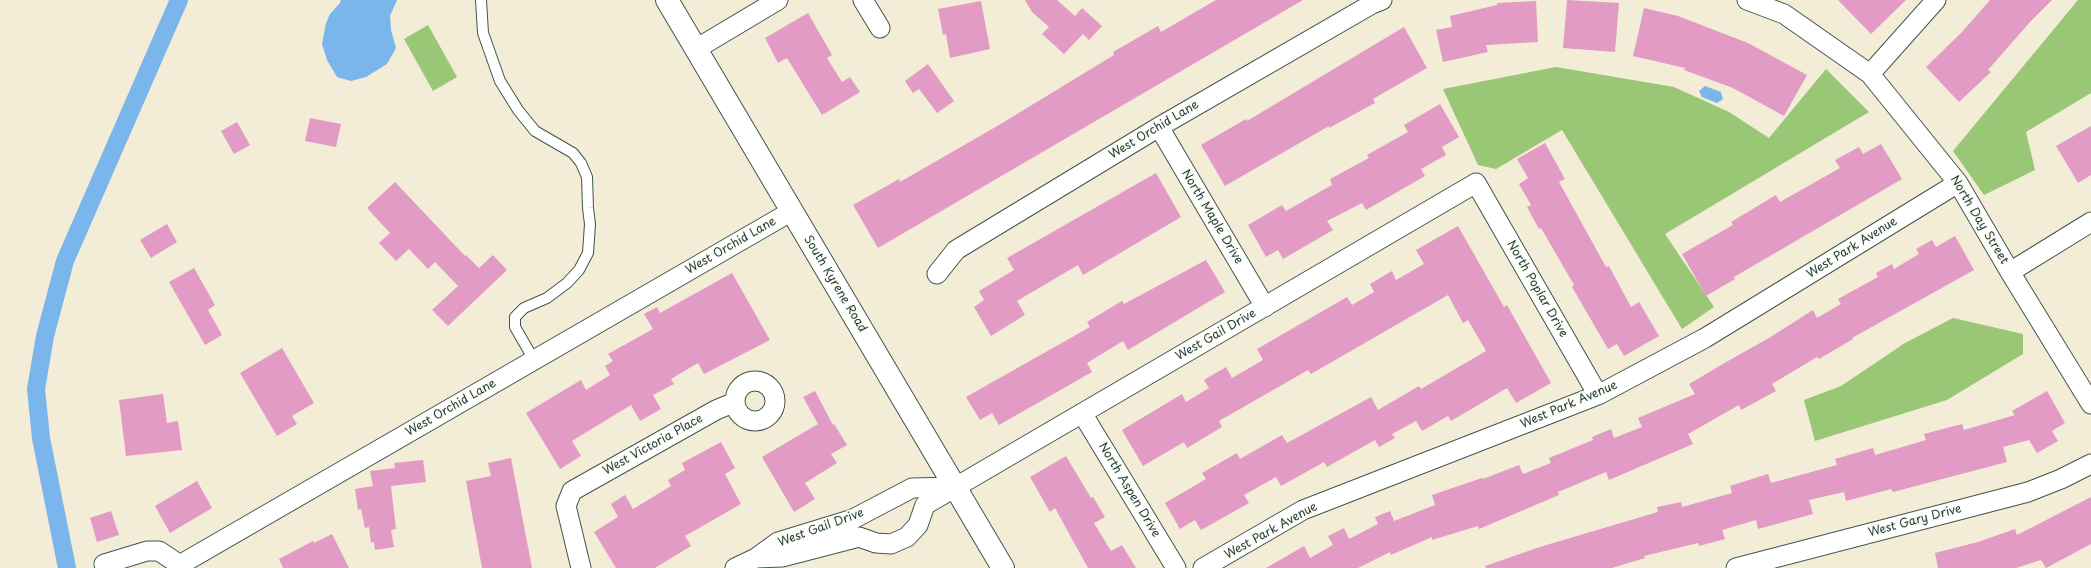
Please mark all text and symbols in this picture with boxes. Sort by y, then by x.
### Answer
street label: West Orchid Lane [1107,98,1201,162]
street label: North Maple Drive [1178,167,1246,267]
street label: North Day Street [1947,173,2011,267]
street label: West Orchid Lane [683,214,779,278]
street label: West Park Avenue [1804,214,1900,282]
street label: South Kyrene Road [800,233,870,335]
street label: North Poplar Drive [1503,238,1571,340]
street label: West Gail Drive [1173,306,1259,364]
street label: West Orchid Lane [403,376,499,440]
street label: West Park Avenue [1518,378,1620,432]
street label: West Victoria Place [601,412,705,478]
street label: North Aspen Drive [1095,440,1163,540]
street label: West Park Avenue [1222,500,1320,562]
street label: West Gary Drive [1867,502,1963,540]
street label: West Gail Drive [776,506,866,550]

